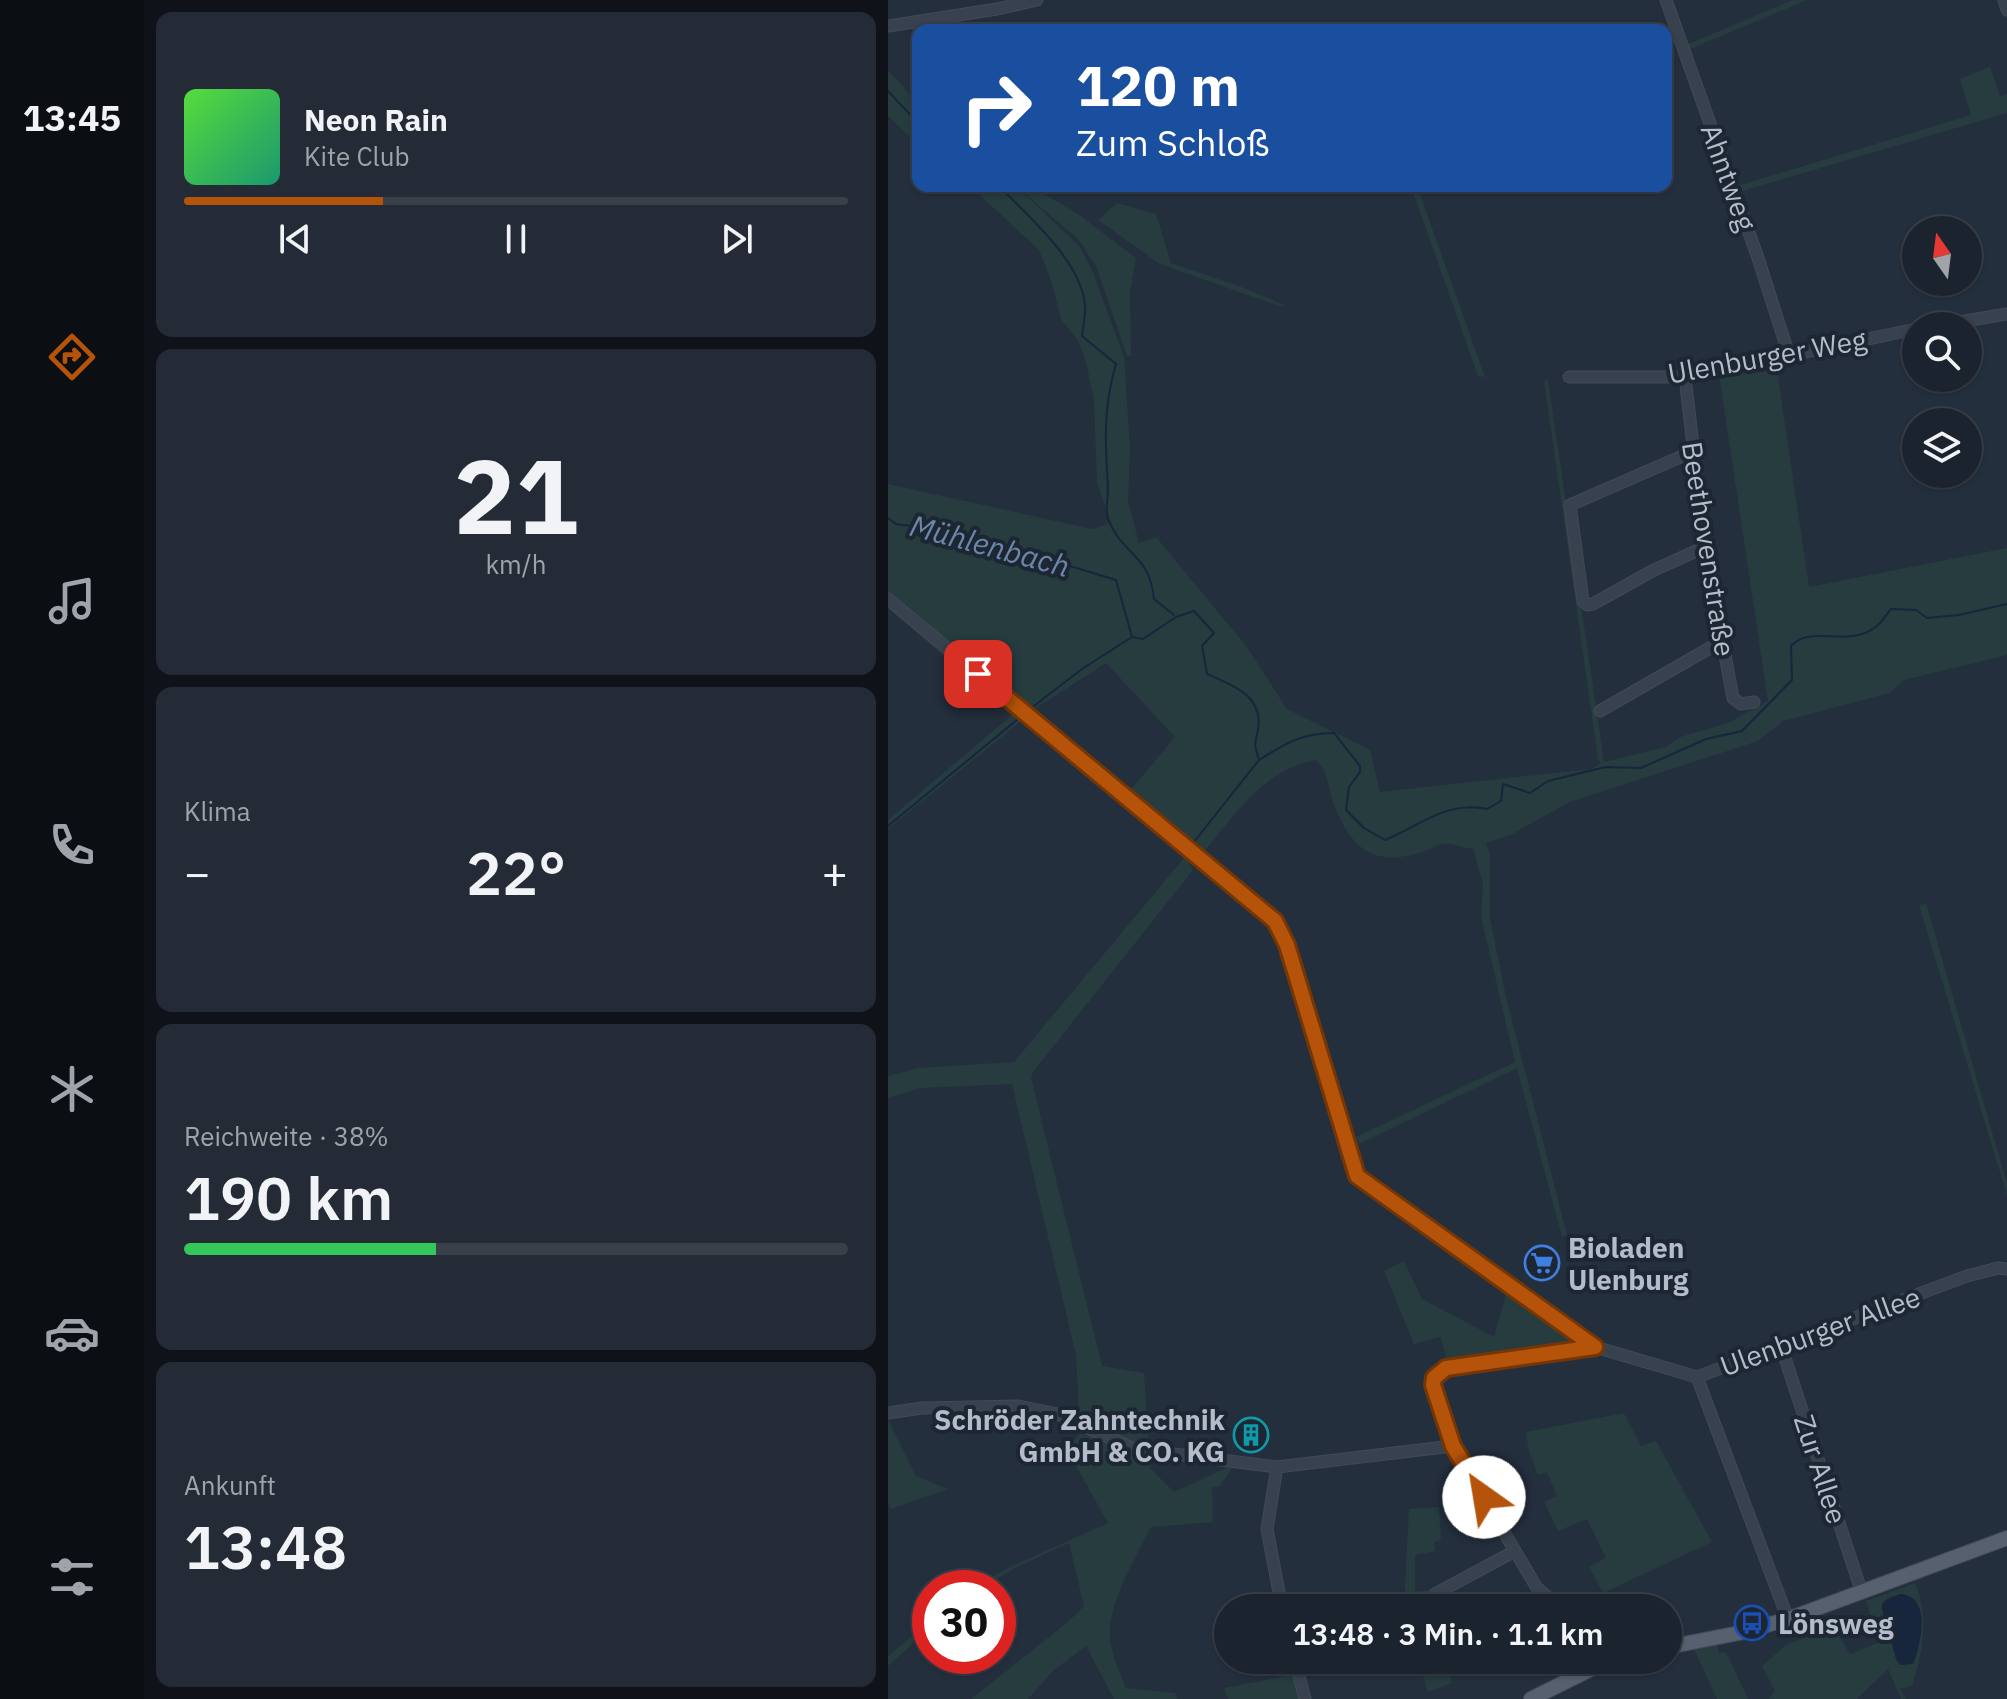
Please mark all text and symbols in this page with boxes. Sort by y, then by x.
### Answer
text: 120 m [1076,49,1240,121]
icon: right [944,56,1048,160]
text: 13:45 [23,94,121,141]
text: Neon Rain [304,100,448,139]
street label: Ahntweg [1693,118,1765,236]
text: Zum Schloß [1076,119,1269,166]
text: Kite Club [304,139,409,173]
north arrow [1902,216,1982,296]
map controls [1902,216,1982,488]
icon: previous [273,217,317,261]
icon: pause [494,217,538,261]
icon: next [715,217,759,261]
button: search [1902,312,1982,392]
street label: Ulenburger Weg [1665,320,1869,392]
icon: directions [44,329,100,385]
button: layers [1902,408,1982,488]
text: 21 [454,427,578,563]
street label: Beethovenstraße [1674,439,1744,659]
water label: Mühlenbach [906,505,1074,585]
text: km/h [485,547,547,581]
icon: music [44,573,100,629]
pin [944,640,1012,708]
icon: arrive [956,652,1000,696]
text: Klima [184,794,251,828]
icon: phone [44,817,100,873]
text: 22° [466,833,566,912]
text: − [184,844,210,901]
text: + [822,844,848,901]
icon: climate [44,1061,100,1117]
text: Reichweite · 38% [184,1119,389,1153]
text: 190 km [184,1158,393,1237]
place label: Bioladen Ulenburg [1568,1229,1689,1298]
supermarket icon: Bioladen Ulenburg [1523,1244,1561,1282]
street label: Ulenburger Allee [1715,1278,1925,1384]
icon: car [44,1305,100,1361]
place label: Schröder Zahntechnik GmbH & CO. KG [934,1401,1226,1470]
street label: Zur Allee [1786,1410,1856,1528]
building icon: Schröder Zahntechnik GmbH & CO. KG [1232,1416,1270,1454]
position arrow [1442,1455,1526,1539]
text: Ankunft [184,1468,276,1502]
text: 13:48 [184,1507,347,1586]
icon: filters [44,1549,100,1605]
speed limit sign: 30 [912,1570,1016,1674]
bus stop icon: Lönsweg [1733,1604,1771,1642]
place label: Lönsweg [1778,1605,1894,1642]
text: 13:48 · 3 Min. · 1.1 km [1293,1614,1603,1653]

